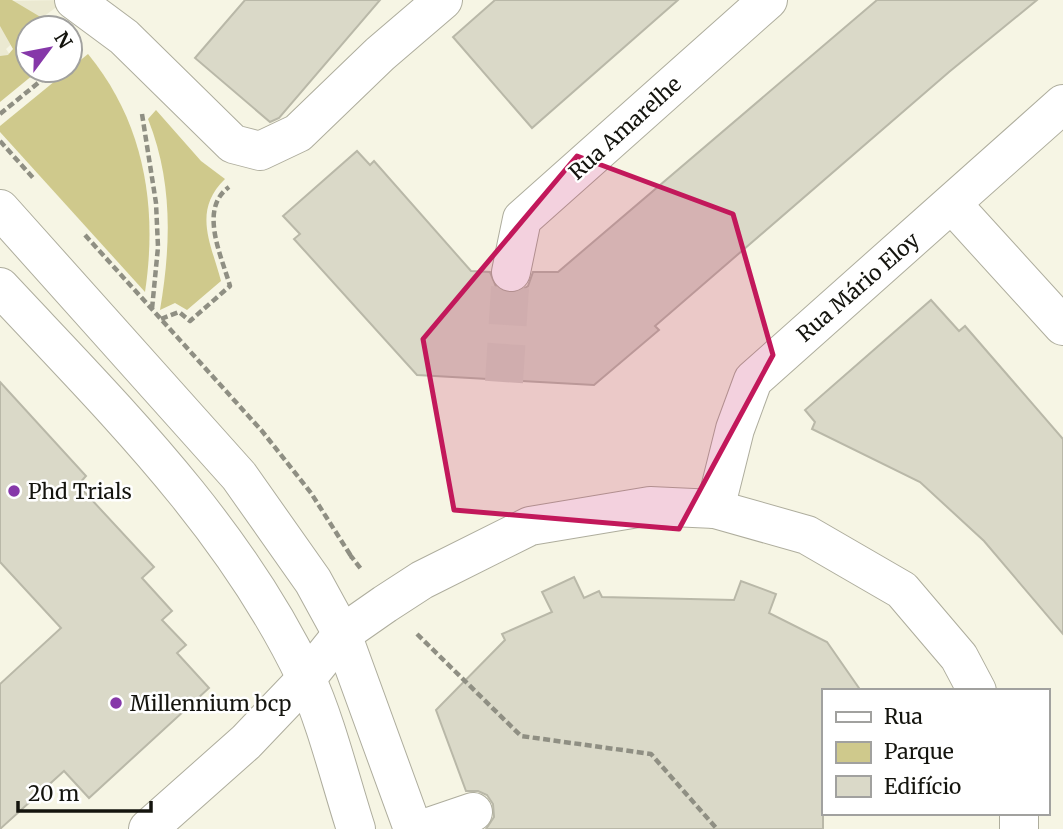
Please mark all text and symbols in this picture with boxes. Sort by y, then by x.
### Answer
north arrow [14,14,84,84]
text: N [49,27,78,53]
street label: Rua Amarelhe [563,70,687,185]
street label: Rua Mário Eloy [791,226,925,348]
place label: Phd Trials [28,478,132,505]
marker: Phd Trials [6,483,22,499]
legend [822,689,1049,815]
place label: Millennium bcp [130,690,291,717]
marker: Millennium bcp [108,695,124,711]
text: Rua [884,703,923,730]
text: Parque [884,738,954,765]
scale bar [18,770,150,814]
text: Edifício [884,773,961,800]
text: 20 m [28,780,80,807]

